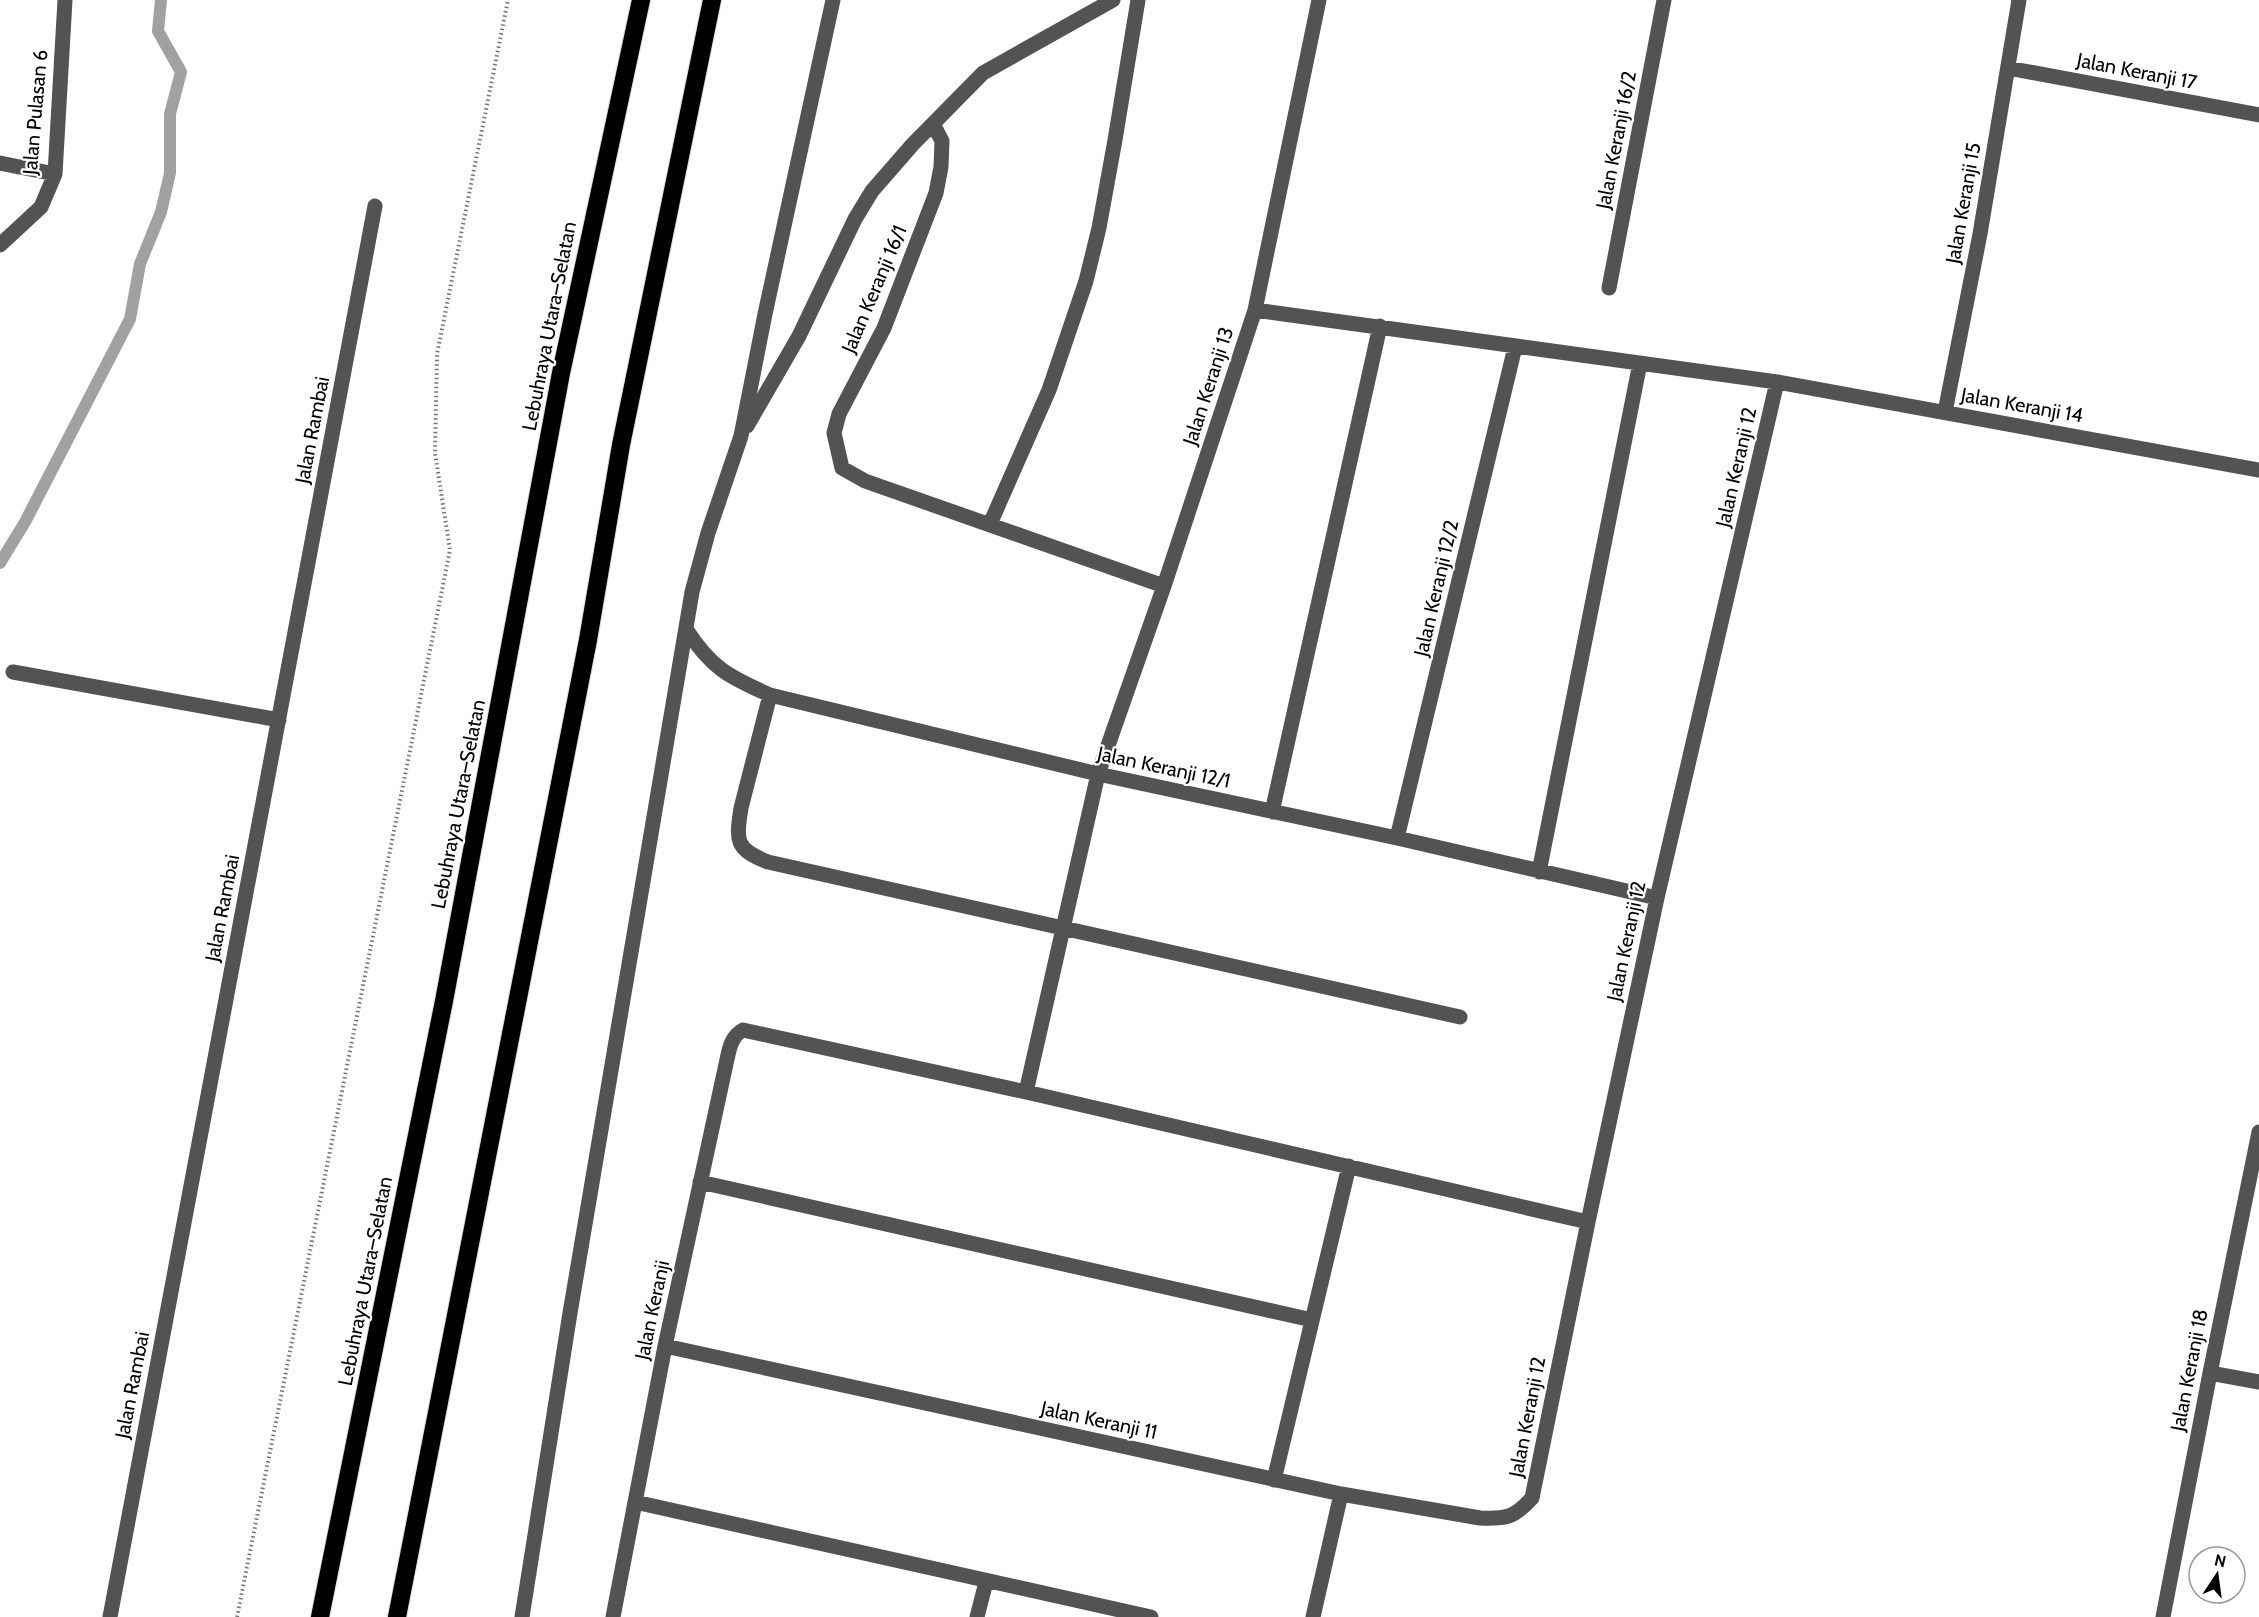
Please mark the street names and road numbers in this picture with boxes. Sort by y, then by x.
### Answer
street label: Jalan Keranji 17 [2074,47,2199,94]
street label: Jalan Pulasan 6 [17,48,52,177]
street label: Jalan Keranji 16/2 [1591,69,1641,212]
street label: Jalan Keranji 15 [1940,141,1985,266]
street label: Lebuhraya Utara–Selatan [517,219,581,433]
street label: Jalan Keranji 16/1 [836,222,912,357]
street label: Jalan Keranji 13 [1177,324,1238,449]
street label: Jalan Rambai [290,374,334,487]
street label: Jalan Keranji 14 [1958,382,2085,428]
street label: Jalan Keranji 12 [1710,405,1761,530]
street label: Jalan Keranji 12/2 [1408,517,1463,660]
street label: Lebuhraya Utara–Selatan [426,697,490,911]
street label: Jalan Keranji 12/1 [1094,741,1233,793]
street label: Jalan Rambai [200,852,244,965]
street label: Jalan Keranji 12 [1601,879,1650,1004]
street label: Lebuhraya Utara–Selatan [333,1174,397,1388]
street label: Jalan Keranji [630,1258,674,1363]
street label: Jalan Keranji 18 [2165,1307,2213,1434]
street label: Jalan Rambai [110,1329,154,1442]
street label: Jalan Keranji 12 [1503,1355,1550,1480]
street label: Jalan Keranji 11 [1038,1396,1159,1444]

